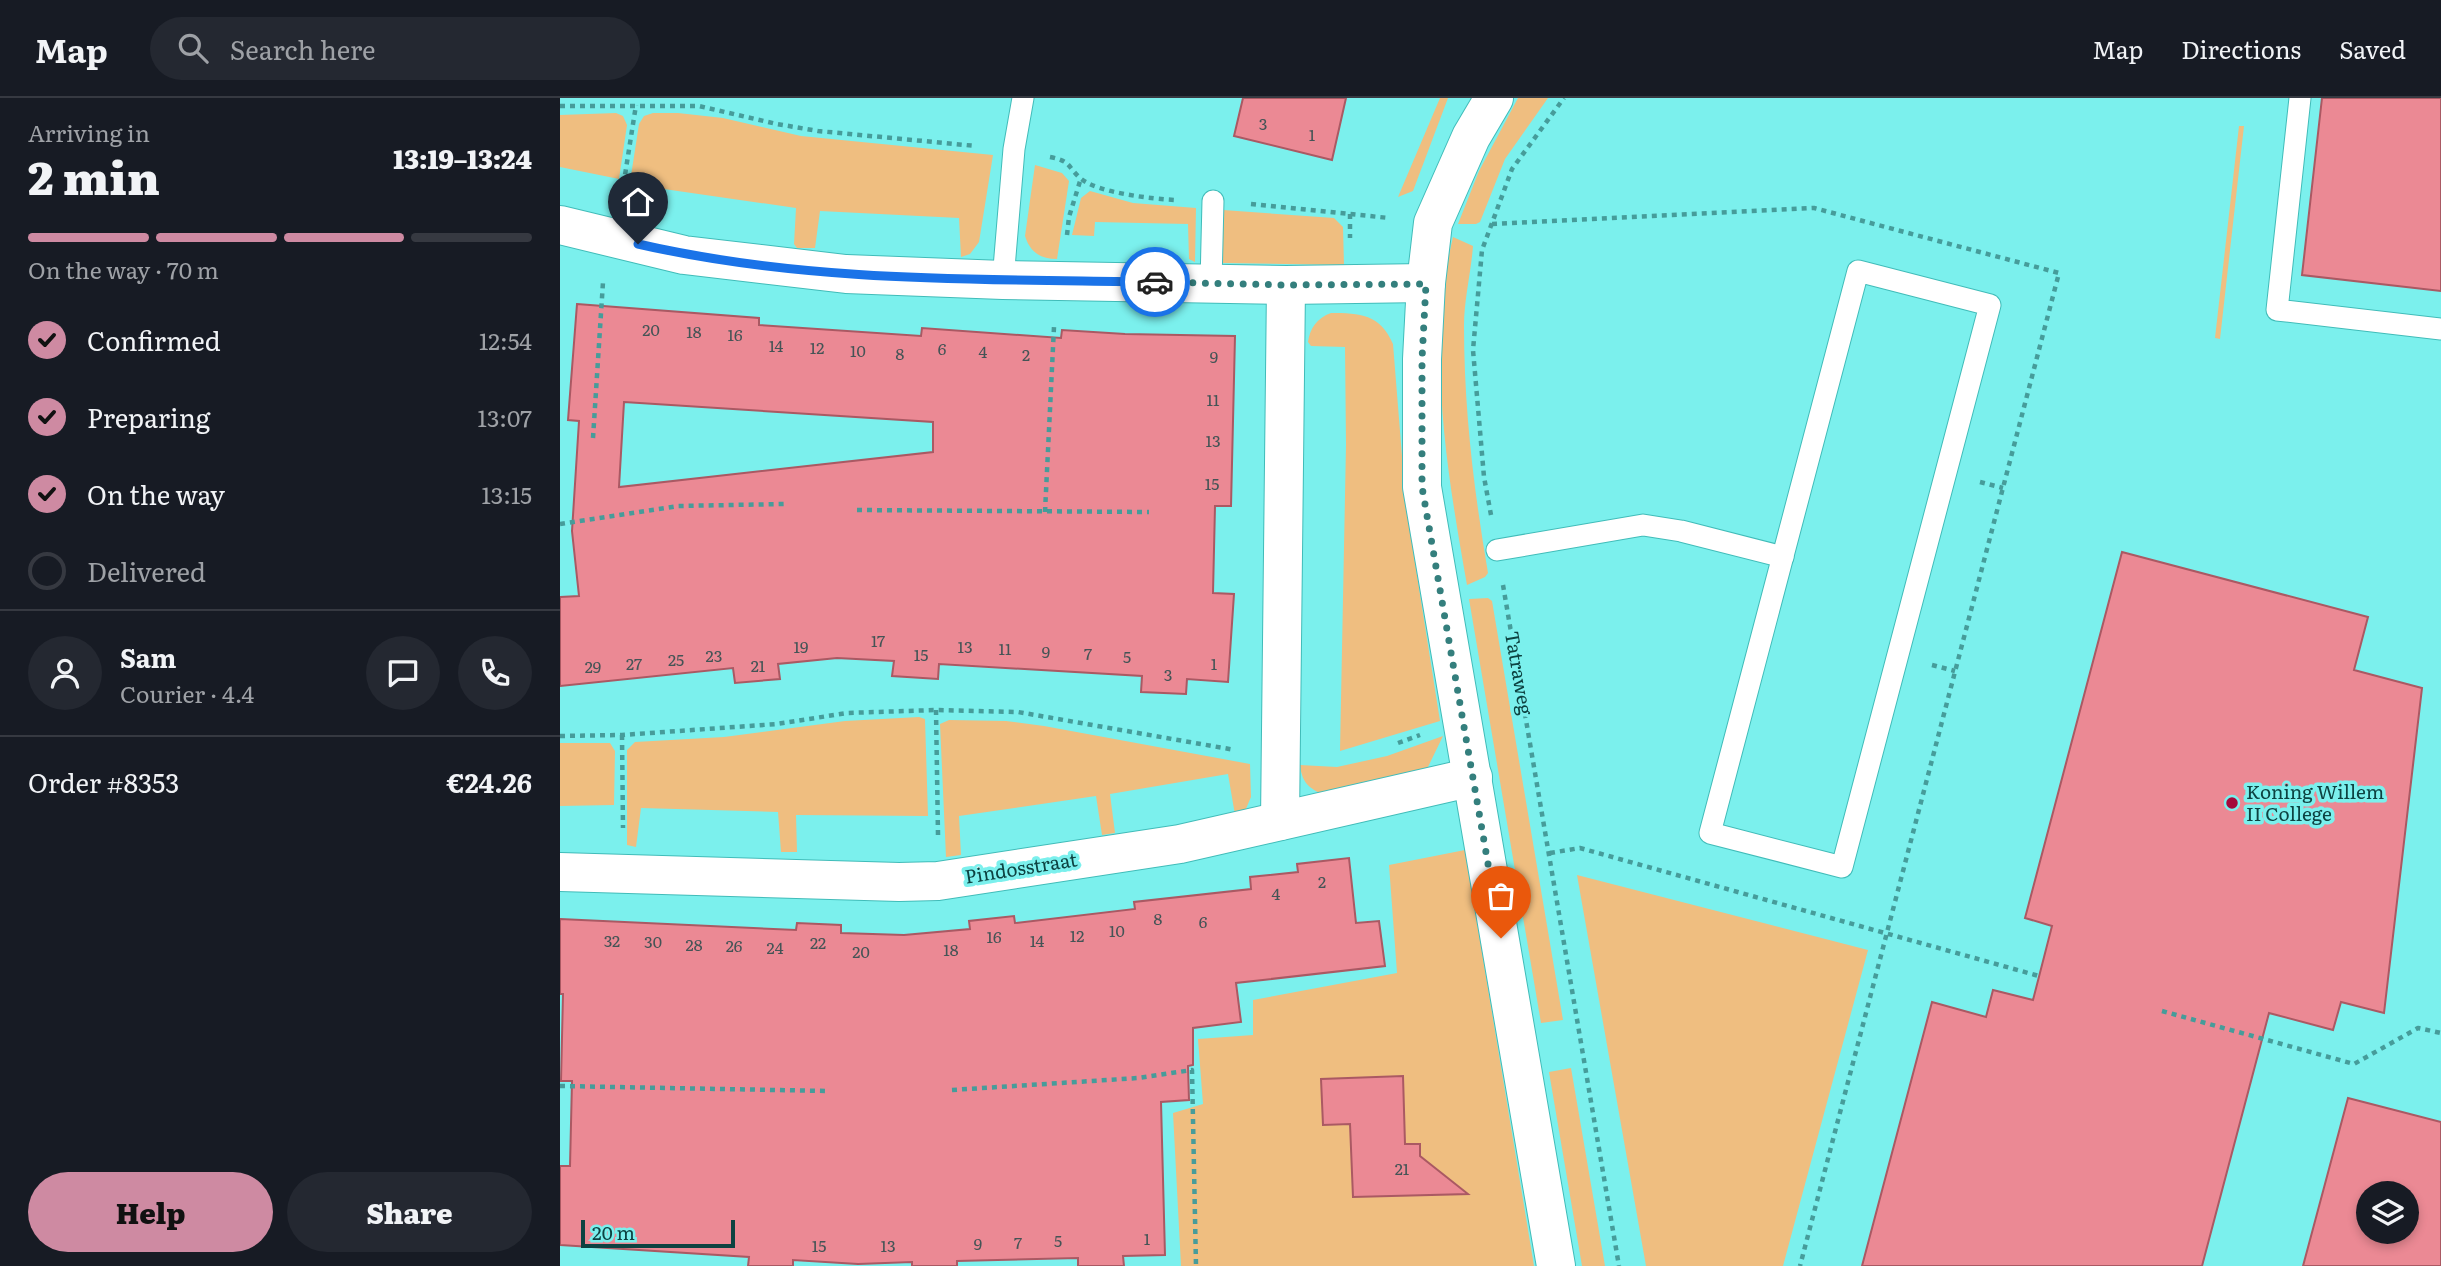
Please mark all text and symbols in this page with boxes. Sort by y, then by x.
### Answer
search box [150,17,640,80]
text: Map [35,24,108,73]
icon: search [174,29,212,67]
text: Search here [230,29,376,68]
text: Map [2092,31,2143,66]
text: Directions [2181,31,2301,66]
text: Saved [2339,31,2406,66]
house number: 3 [1259,111,1267,135]
text: Arriving in [28,115,150,149]
house number: 1 [1309,122,1316,146]
text: 13:19–13:24 [393,138,532,177]
text: 2 min [28,141,160,209]
pin [608,172,668,244]
icon: home [619,183,657,221]
courier [1120,247,1190,317]
text: On the way · 70 m [28,252,219,286]
icon: car [1136,263,1174,301]
house number: 20 [642,317,660,341]
house number: 18 [686,319,702,343]
text: Confirmed [87,320,221,359]
icon: check [28,321,66,359]
house number: 16 [727,322,743,346]
text: 12:54 [479,323,532,357]
house number: 14 [769,333,784,357]
house number: 12 [810,335,824,359]
house number: 6 [938,336,947,360]
house number: 10 [850,338,866,362]
house number: 4 [979,339,988,363]
house number: 8 [896,341,905,365]
house number: 2 [1022,342,1030,366]
house number: 9 [1210,344,1218,368]
house number: 11 [1206,387,1220,411]
text: Preparing [87,397,210,436]
icon: check [28,398,66,436]
text: 13:07 [478,400,532,434]
house number: 13 [1205,428,1221,452]
house number: 15 [1205,471,1219,495]
text: On the way [87,474,225,513]
icon: check [28,475,66,513]
text: 13:15 [481,477,532,511]
text: Delivered [87,551,206,590]
house number: 17 [871,628,885,652]
street label: Tatraweg [1499,629,1541,717]
house number: 19 [794,634,808,658]
house number: 13 [957,634,973,658]
button: person [28,636,102,710]
button: chat [366,636,440,710]
button: phone [458,636,532,710]
house number: 11 [998,636,1012,660]
text: Sam [120,637,176,676]
house number: 9 [1042,639,1050,663]
house number: 7 [1084,641,1092,665]
house number: 15 [914,642,928,666]
house number: 23 [706,643,722,667]
house number: 5 [1123,644,1131,668]
house number: 25 [668,647,684,671]
house number: 27 [626,651,642,675]
house number: 1 [1211,651,1218,675]
house number: 21 [751,653,766,677]
house number: 29 [585,654,601,678]
house number: 3 [1164,662,1172,686]
text: Courier · 4.4 [120,676,254,710]
text: Order #8353 [28,762,179,801]
text: €24.26 [447,762,532,801]
place label: Koning Willem II College [2246,777,2384,827]
marker: Koning Willem II College [2224,795,2240,811]
street label: Pindosstraat [963,844,1079,890]
pin [1471,866,1531,938]
house number: 2 [1318,869,1326,893]
icon: bag [1482,877,1520,915]
house number: 4 [1272,881,1281,905]
house number: 8 [1154,906,1163,930]
house number: 6 [1199,909,1208,933]
house number: 10 [1109,918,1125,942]
house number: 12 [1070,923,1084,947]
house number: 16 [986,924,1002,948]
house number: 32 [604,928,620,952]
house number: 14 [1030,928,1045,952]
house number: 30 [644,929,662,953]
house number: 22 [810,930,826,954]
house number: 28 [686,932,703,956]
house number: 26 [726,933,743,957]
house number: 24 [767,935,784,959]
house number: 18 [943,937,959,961]
house number: 20 [852,939,870,963]
house number: 21 [1395,1156,1410,1180]
button: Help [28,1172,273,1252]
button: Share [287,1172,532,1252]
map controls [2356,1181,2419,1244]
button: layers [2356,1181,2419,1244]
scale bar [581,1217,735,1249]
text: 20 m [592,1218,635,1246]
house number: 1 [1144,1226,1151,1250]
house number: 5 [1054,1228,1062,1252]
house number: 7 [1014,1230,1022,1254]
house number: 9 [974,1231,982,1255]
house number: 15 [812,1233,826,1257]
house number: 13 [880,1233,896,1257]

